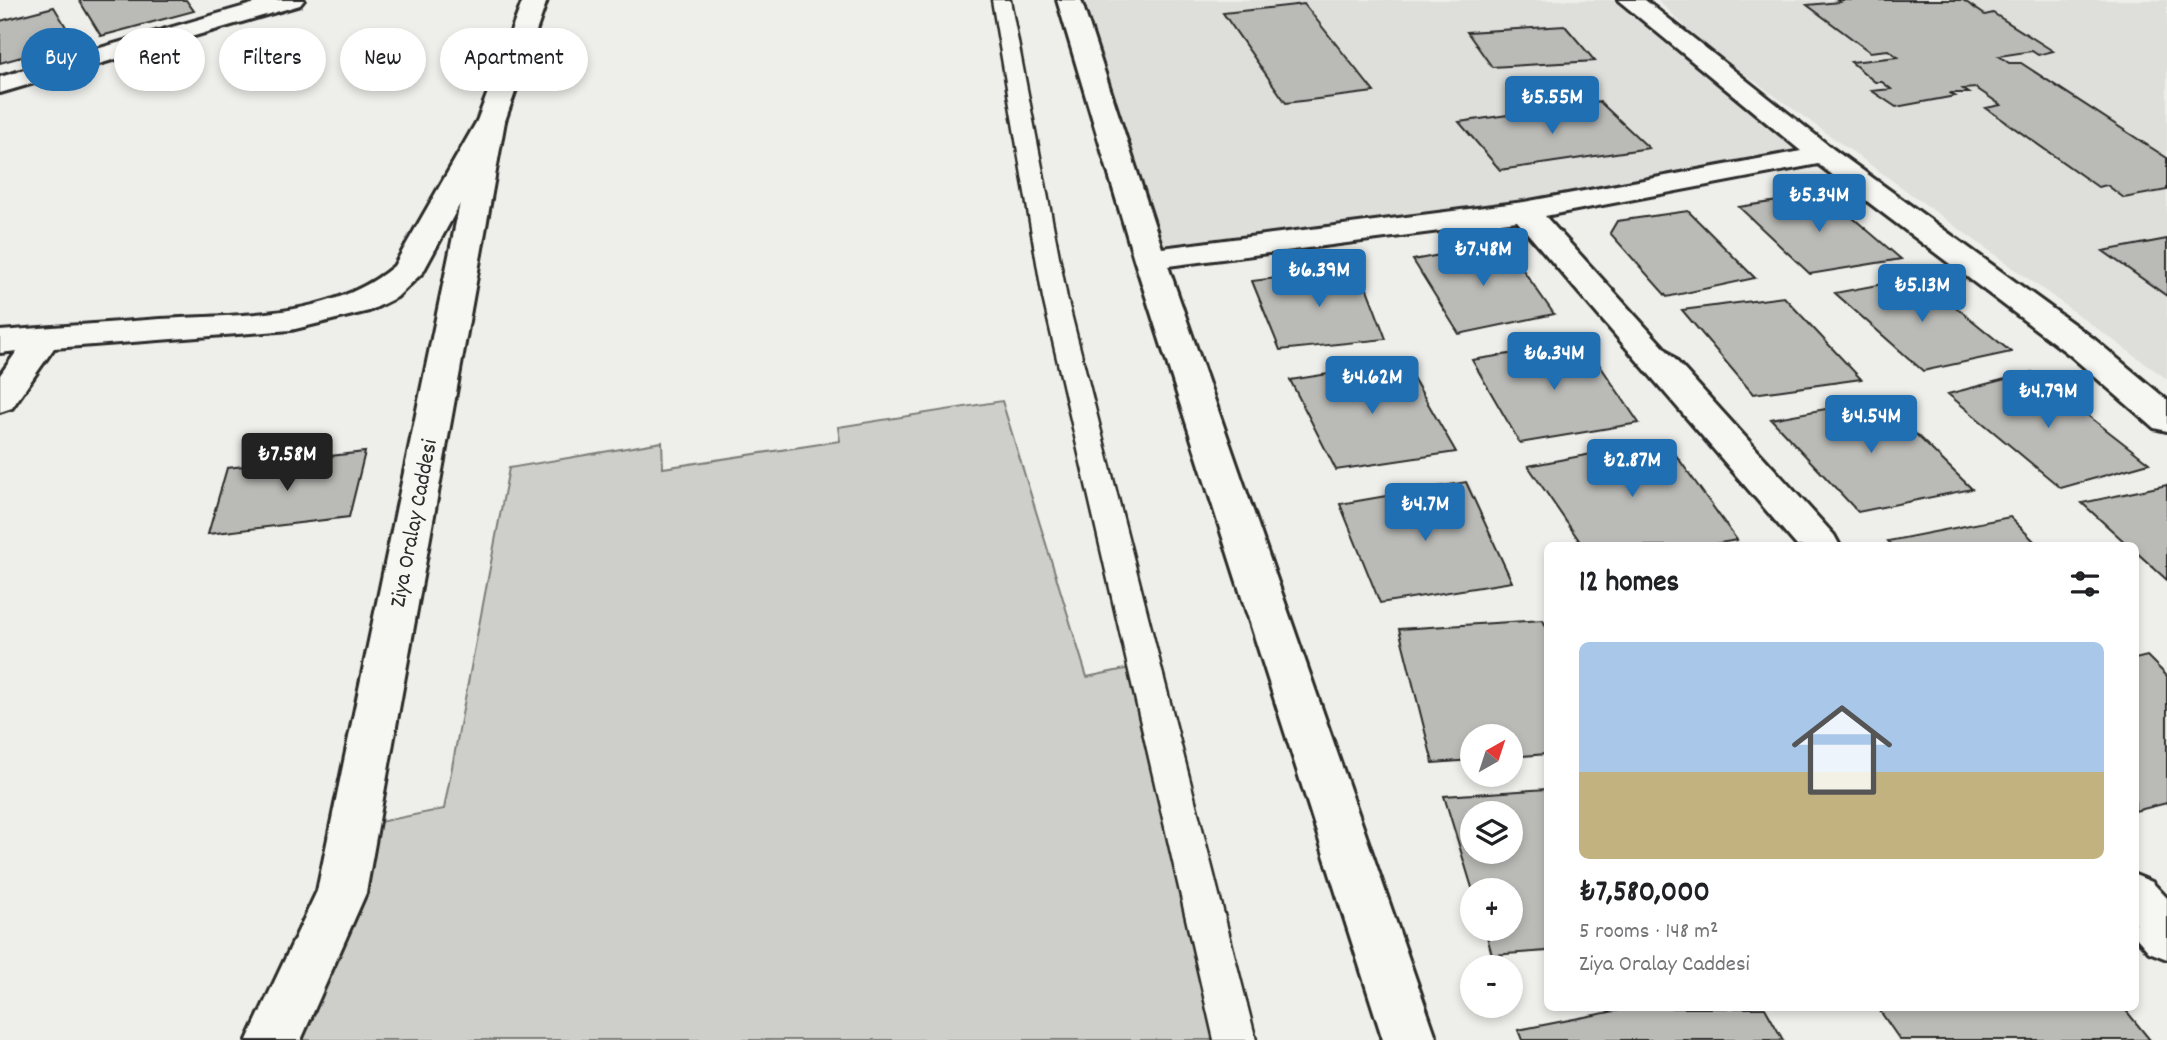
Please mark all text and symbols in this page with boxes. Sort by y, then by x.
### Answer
chip: Buy [21,28,100,91]
chip: Rent [114,28,205,91]
chip: Filters [219,28,326,91]
chip: New [340,28,426,91]
chip: Apartment [440,28,588,91]
pin: ₺5.55M [1495,76,1609,136]
text: ₺5.55M [1521,82,1583,115]
pin: ₺5.34M [1762,174,1876,234]
text: ₺5.34M [1789,180,1849,213]
pin: ₺7.48M [1426,229,1540,288]
text: ₺7.48M [1454,234,1512,267]
pin: ₺6.39M [1262,250,1376,309]
text: ₺6.39M [1288,255,1350,288]
pin: ₺5.13M [1865,264,1979,324]
text: ₺5.13M [1894,270,1950,303]
pin: ₺6.34M [1497,332,1611,392]
text: ₺6.34M [1523,338,1585,371]
pin: ₺4.62M [1315,356,1429,416]
text: ₺4.62M [1342,362,1402,395]
pin: ₺4.79M [1991,370,2105,430]
text: ₺4.79M [2019,376,2078,409]
pin: ₺4.54M [1814,396,1928,455]
text: ₺4.54M [1841,401,1901,434]
pin: ₺7.58M [230,434,344,493]
street label: Ziya Oralay Caddesi [383,437,448,611]
text: ₺7.58M [258,439,316,472]
pin: ₺2.87M [1575,440,1689,499]
text: ₺2.87M [1603,445,1661,478]
pin: ₺4.7M [1376,484,1474,543]
text: ₺4.7M [1401,489,1449,522]
text: 12 homes [1579,563,1679,606]
icon: filters [2066,565,2104,603]
icon: home [1779,687,1905,813]
north arrow [1460,724,1522,788]
map controls [1460,724,1523,1018]
button: layers [1460,801,1523,864]
text: ₺7,580,000 [1579,873,1710,916]
button: + [1460,878,1523,941]
text: 5 rooms · 148 m² [1579,916,1718,949]
text: Ziya Oralay Caddesi [1579,949,1750,982]
button: − [1460,955,1523,1018]

